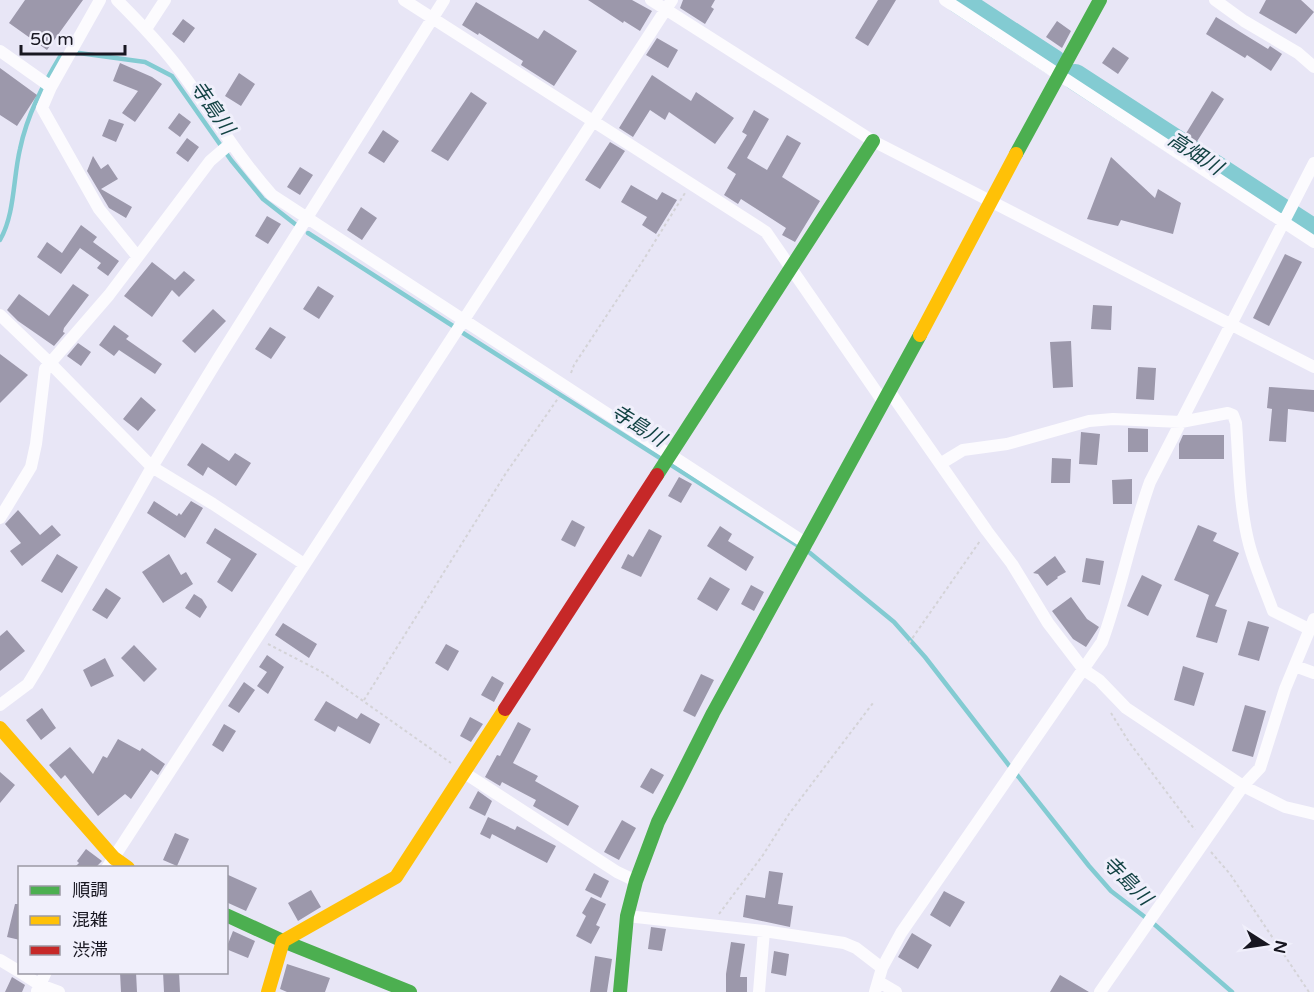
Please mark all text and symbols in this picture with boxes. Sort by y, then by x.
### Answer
scale bar [21,18,124,56]
text: 50 m [30,28,74,50]
water label: 寺島川 [185,77,240,141]
water label: 高畑川 [1163,128,1228,181]
water label: 寺島川 [606,400,671,453]
water label: 寺島川 [1097,851,1158,912]
legend [18,866,228,974]
text: 順調 [72,879,108,901]
text: 混雑 [72,909,108,931]
north arrow [1236,914,1296,974]
text: 渋滞 [72,939,108,961]
text: N [1269,939,1291,955]

